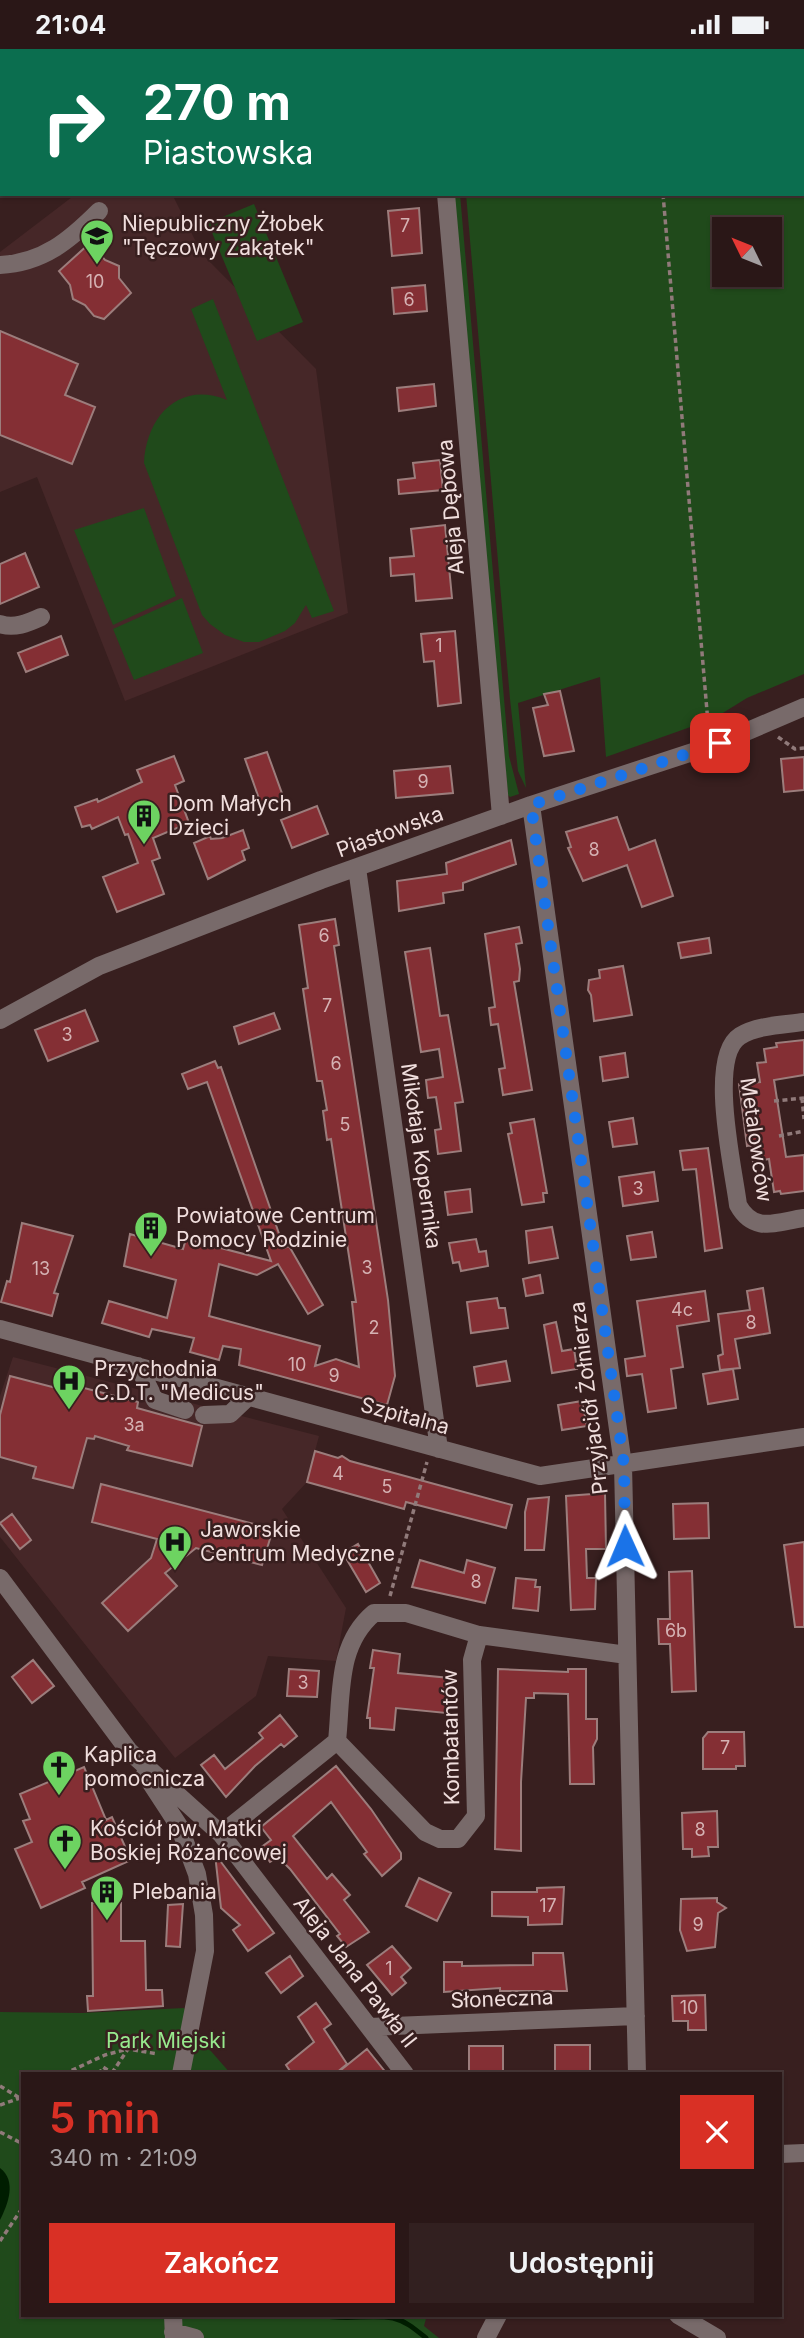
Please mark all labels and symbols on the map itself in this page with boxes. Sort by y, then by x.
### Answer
place label: Niepubliczny Żłobek "Tęczowy Zakątek" [122,210,325,260]
house number: 7 [400,215,410,236]
school or university icon: Niepubliczny Żłobek "Tęczowy Zakątek" [78,217,116,266]
north arrow [712,217,782,287]
house number: 10 [86,271,104,292]
house number: 6 [403,289,415,310]
street label: Aleja Dębowa [432,438,469,576]
house number: 1 [435,635,443,656]
pin [690,713,750,773]
house number: 9 [417,771,429,792]
place label: Dom Małych Dzieci [168,791,292,840]
building icon: Dom Małych Dzieci [125,797,163,846]
street label: Piastowska [333,801,447,862]
house number: 8 [588,839,600,860]
house number: 6 [318,925,330,946]
house number: 7 [322,995,332,1016]
house number: 3 [61,1024,73,1045]
house number: 6 [330,1053,342,1074]
street label: Mikołaja Kopernika [396,1061,447,1250]
street label: Metalowców [735,1076,778,1204]
house number: 5 [340,1114,350,1135]
house number: 3 [632,1178,644,1199]
place label: Powiatowe Centrum Pomocy Rodzinie [176,1203,375,1252]
building icon: Powiatowe Centrum Pomocy Rodzinie [132,1209,170,1258]
house number: 3 [361,1257,373,1278]
house number: 13 [32,1258,50,1279]
house number: 4c [671,1299,693,1320]
street label: Przyjaciół Żołnierza [563,1300,613,1496]
house number: 8 [745,1312,757,1333]
house number: 2 [369,1317,379,1338]
house number: 10 [288,1354,306,1375]
place label: Przychodnia C.D.T. "Medicus" [94,1356,264,1405]
hospital icon: Przychodnia C.D.T. "Medicus" [50,1362,88,1411]
house number: 9 [328,1365,340,1386]
street label: Szpitalna [358,1392,452,1439]
house number: 3a [123,1414,145,1435]
house number: 4 [332,1463,344,1484]
house number: 5 [382,1476,392,1497]
position arrow [588,1509,662,1583]
place label: Jaworskie Centrum Medyczne [200,1517,395,1566]
hospital icon: Jaworskie Centrum Medyczne [156,1523,194,1572]
house number: 8 [470,1571,482,1592]
house number: 6b [665,1620,687,1641]
street label: Kombatantów [437,1669,464,1805]
house number: 3 [297,1672,309,1693]
house number: 7 [720,1737,730,1758]
place label: Kaplica pomocnicza [84,1742,205,1791]
church icon: Kaplica pomocnicza [40,1748,78,1797]
place label: Kościół pw. Matki Boskiej Różańcowej [90,1816,287,1865]
house number: 8 [694,1819,706,1840]
church icon: Kościół pw. Matki Boskiej Różańcowej [46,1822,84,1871]
building icon: Plebania [88,1873,126,1922]
place label: Plebania [132,1879,217,1904]
street label: Aleja Jana Pawła II [289,1891,422,2052]
house number: 17 [539,1895,557,1916]
house number: 9 [692,1914,704,1935]
house number: 1 [385,1958,393,1979]
street label: Słoneczna [450,1984,554,2013]
house number: 10 [680,1997,698,2018]
park label: Park Miejski [106,2028,226,2053]

